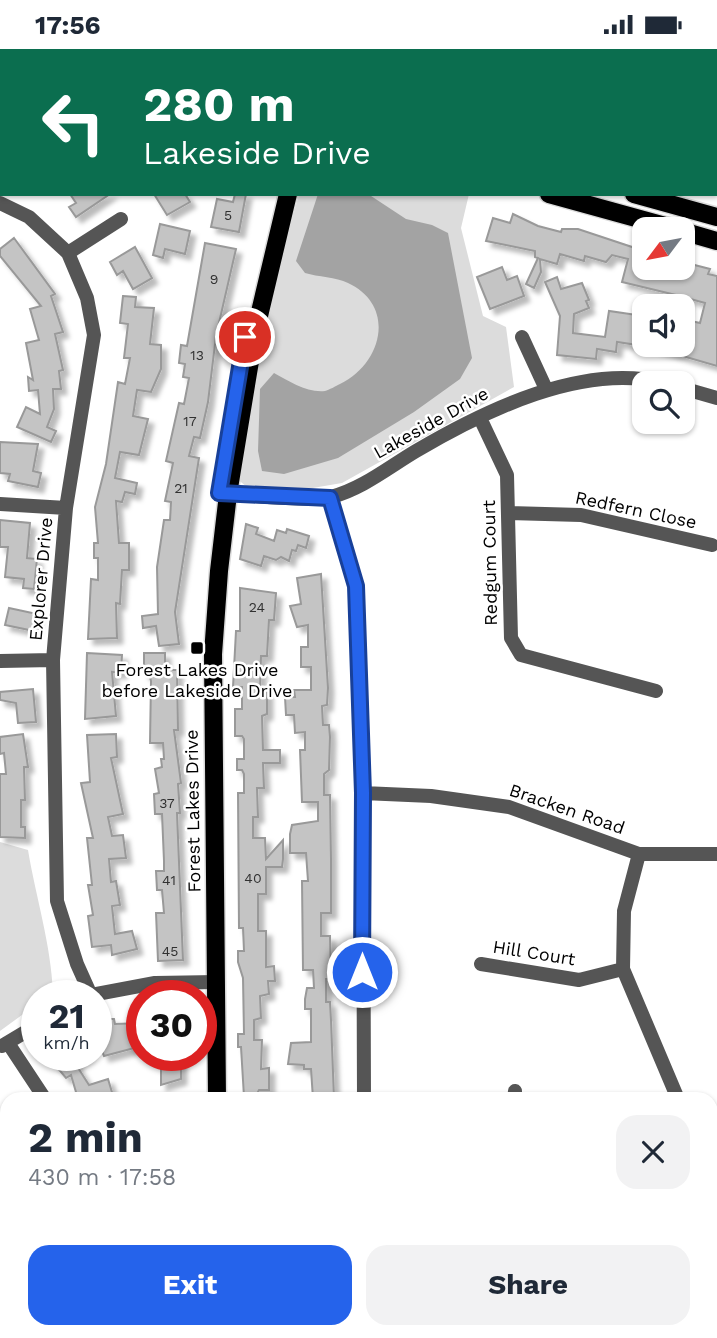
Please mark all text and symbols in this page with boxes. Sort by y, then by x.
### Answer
text: 17:56 [35,10,101,40]
text: 280 m [143,75,295,133]
icon: left [28,77,119,168]
text: Lakeside Drive [143,134,371,172]
house number: 5 [224,207,232,223]
north arrow [632,217,695,280]
map controls [632,217,695,434]
house number: 9 [210,271,218,287]
button: sound [632,294,695,357]
pin [215,307,275,367]
icon: arrive [226,318,264,356]
house number: 13 [190,347,204,363]
button: search [632,371,695,434]
street label: Lakeside Drive [370,382,492,463]
house number: 17 [183,413,197,429]
house number: 21 [174,480,188,496]
street label: Redfern Close [573,486,699,533]
street label: Redgum Court [478,499,501,626]
street label: Explorer Drive [25,516,56,642]
house number: 24 [249,599,265,615]
marker: Forest Lakes Drive before Lakeside Drive [189,640,205,656]
place label: Forest Lakes Drive before Lakeside Drive [102,659,292,701]
street label: Forest Lakes Drive [181,729,204,893]
street label: Bracken Road [507,779,628,838]
house number: 37 [159,795,175,811]
house number: 40 [244,870,262,886]
house number: 41 [162,872,176,888]
position arrow [325,935,399,1009]
street label: Hill Court [491,936,577,969]
house number: 45 [162,943,178,959]
speed limit sign: 30 [126,980,217,1071]
text: 21 [49,995,84,1037]
text: km/h [43,1032,90,1053]
text: 2 min [28,1113,143,1162]
button: close [616,1115,690,1189]
text: 430 m · 17:58 [28,1164,176,1191]
button: Exit [28,1245,352,1325]
button: Share [366,1245,690,1325]

